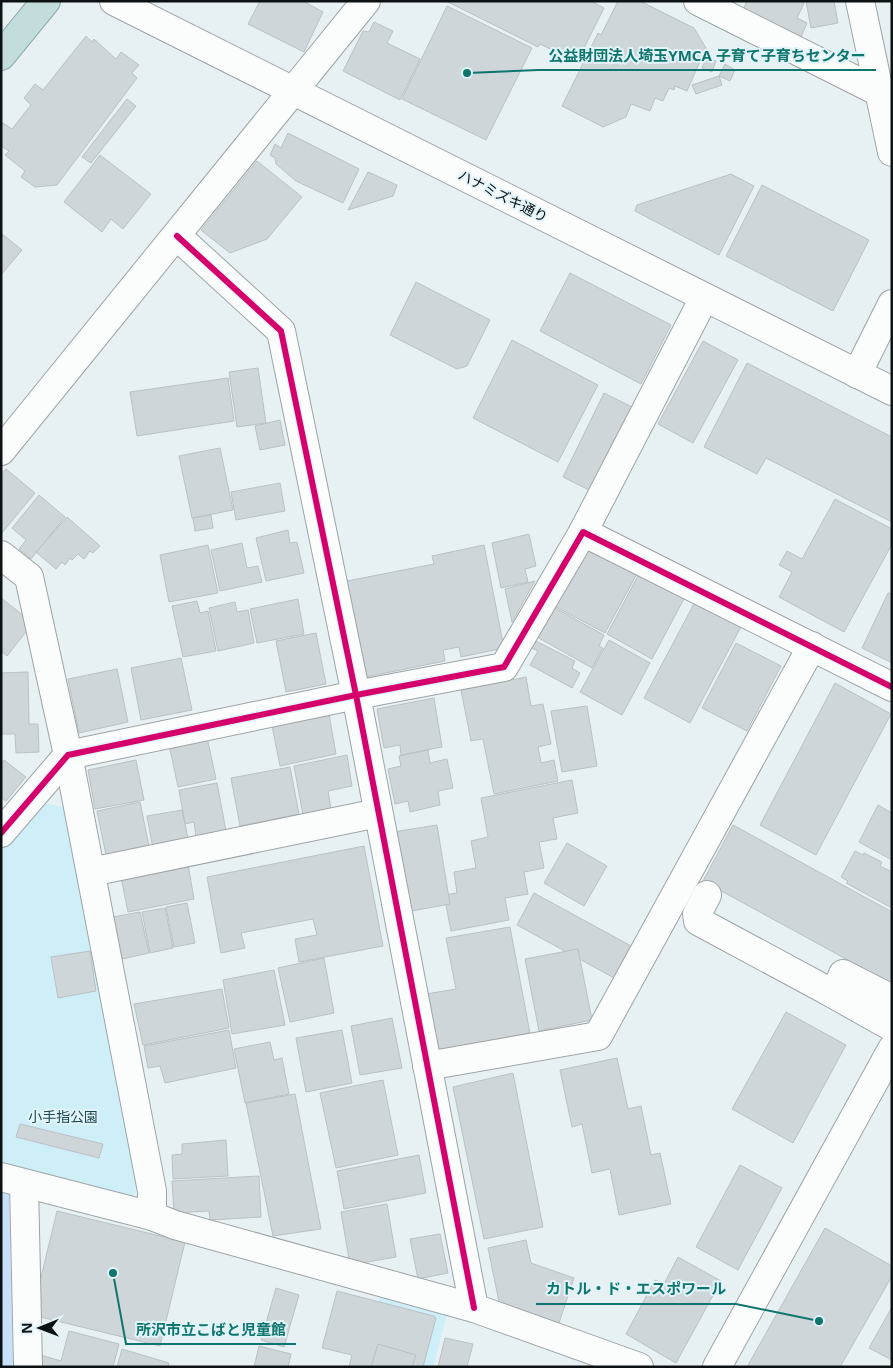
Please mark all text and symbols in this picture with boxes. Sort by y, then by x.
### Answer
callout: 公益財団法人埼玉YMCA 子育て子育ちセンター [538,40,876,70]
text: 公益財団法人埼玉YMCA 子育て子育ちセンター [548,45,866,65]
street label: ハナミズキ通り [455,165,551,226]
park label: 小手指公園 [28,1107,98,1126]
callout: カトル・ド・エスポワール [536,1274,736,1304]
text: カトル・ド・エスポワール [546,1278,726,1298]
north arrow [15,1303,65,1353]
callout: 所沢市立こばと児童館 [126,1314,296,1344]
text: 所沢市立こばと児童館 [136,1319,286,1339]
text: N [17,1322,36,1334]

